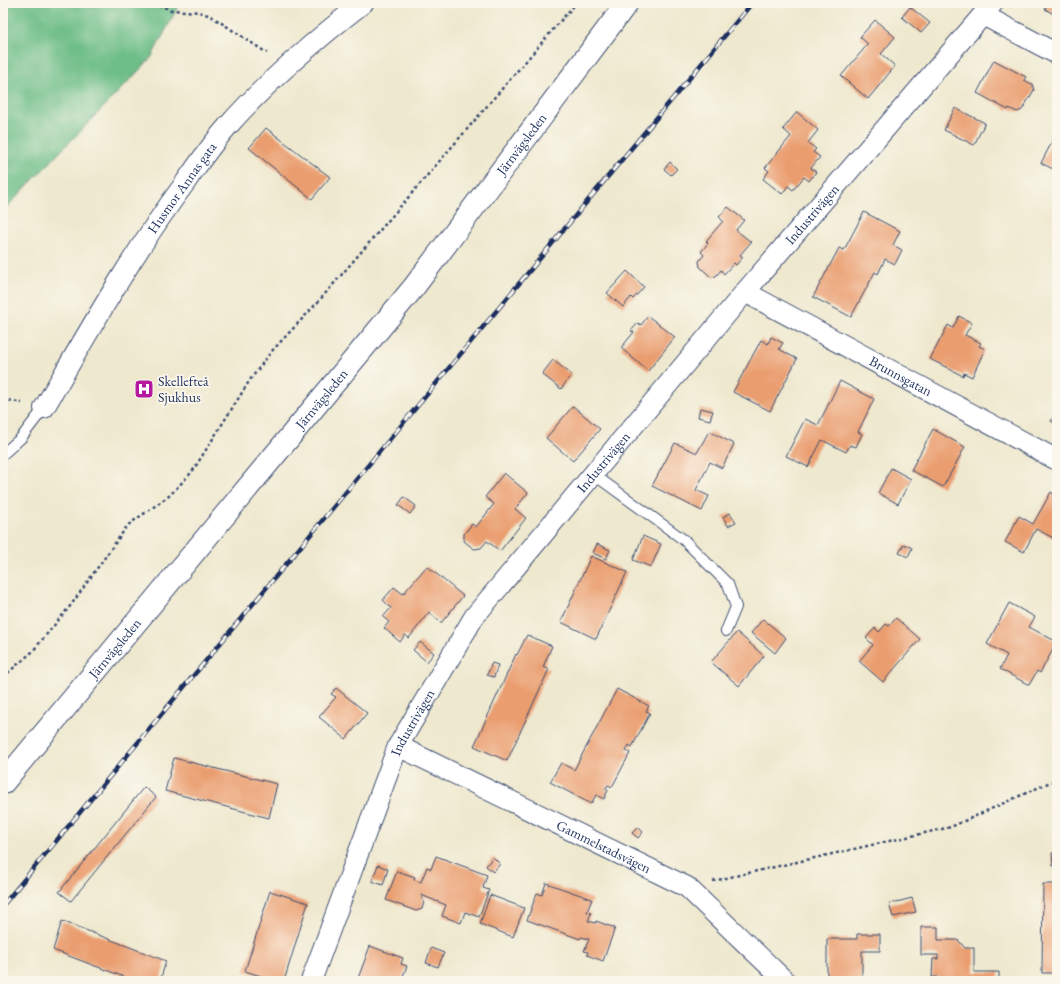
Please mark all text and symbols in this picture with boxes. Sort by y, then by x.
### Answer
street label: Järnvägsleden [492,109,551,179]
street label: Husmor Annas gata [143,138,221,237]
street label: Industrivägen [781,180,843,248]
street label: Brunnsgatan [866,352,936,400]
street label: Järnvägsleden [291,364,352,433]
place label: Skellefteå Sjukhus [158,372,209,406]
hospital icon: Skellefteå Sjukhus [133,378,155,400]
street label: Industrivägen [572,427,634,496]
street label: Järnvägsleden [84,614,145,683]
street label: Industrivägen [386,685,439,758]
street label: Gammelstadsvägen [554,816,655,877]

